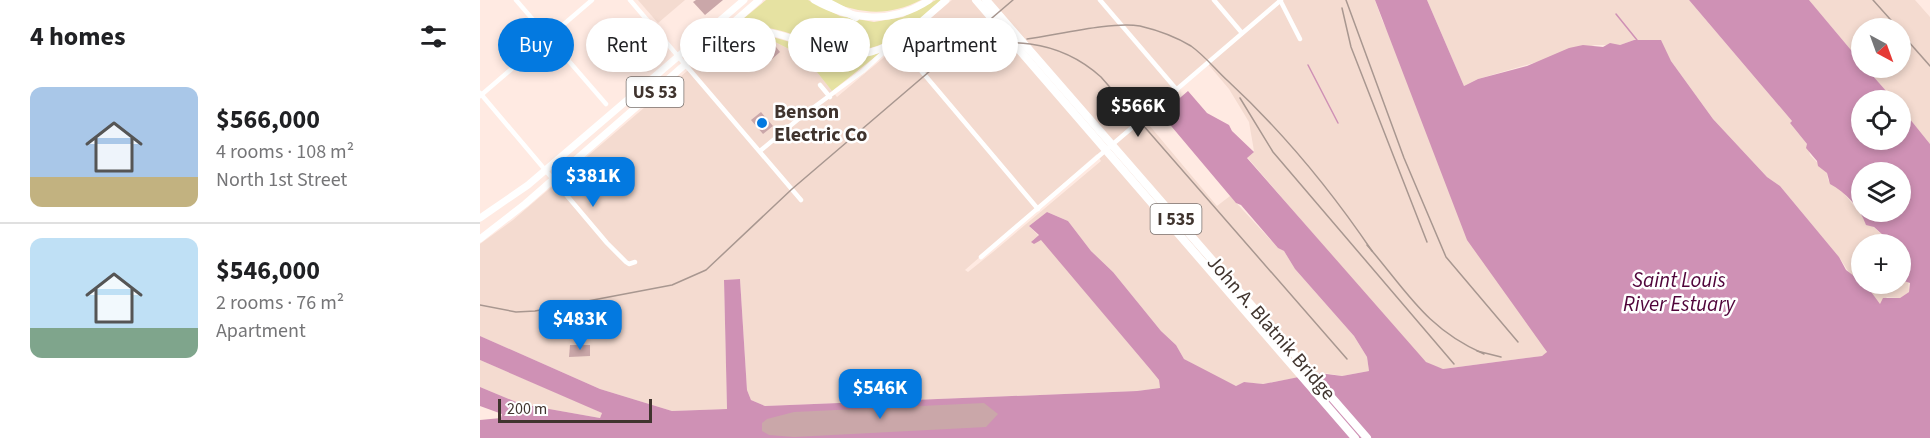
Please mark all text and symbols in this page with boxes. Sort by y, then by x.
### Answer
text: 4 homes [30,18,125,55]
chip: Buy [498,18,574,72]
chip: Rent [586,18,668,72]
chip: Filters [680,18,776,72]
chip: New [788,18,870,72]
chip: Apartment [882,18,1018,72]
north arrow [1851,18,1911,78]
map controls [1851,18,1911,294]
icon: filters [417,20,450,53]
road number: US 53 [626,77,684,107]
pin: $566K [1096,87,1180,138]
button: locate [1851,90,1911,150]
text: $566K [1111,92,1165,120]
place label: Benson Electric Co [774,98,867,149]
text: $566,000 [216,101,320,138]
icon: home [78,111,150,183]
marker: Benson Electric Co [755,116,769,130]
text: 4 rooms · 108 m² [216,138,354,166]
pin: $381K [551,157,635,208]
text: $381K [566,162,620,190]
button: layers [1851,162,1911,222]
text: North 1st Street [216,166,347,194]
road number: I 535 [1150,204,1202,234]
button: + [1851,234,1911,294]
street label: John A. Blatnik Bridge [1200,249,1342,407]
text: $546,000 [216,252,320,289]
icon: home [78,262,150,334]
water label: Saint Louis River Estuary [1623,265,1737,319]
text: 2 rooms · 76 m² [216,289,344,317]
pin: $483K [538,300,622,351]
text: $483K [553,305,607,333]
text: Apartment [216,317,306,345]
pin: $546K [838,369,922,420]
text: $546K [853,374,907,402]
scale bar [498,396,652,424]
text: 200 m [507,398,547,420]

